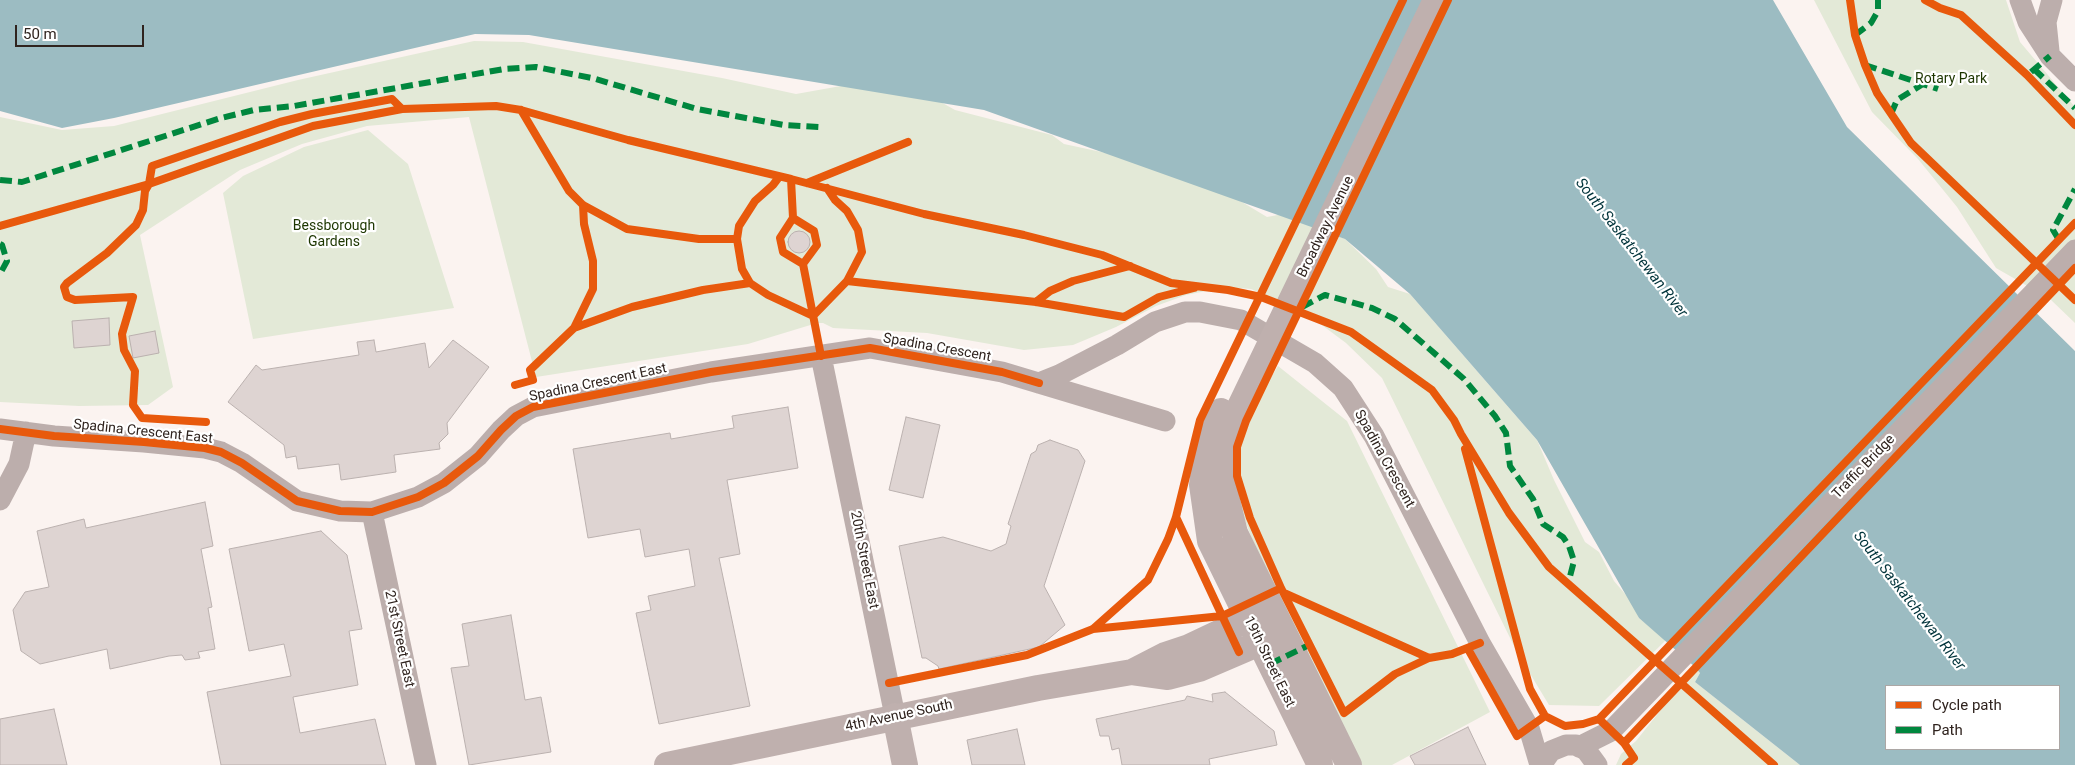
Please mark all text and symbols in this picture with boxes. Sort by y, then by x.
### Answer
scale bar [18,15,146,47]
text: 50 m [23,25,57,43]
park label: Rotary Park [1915,71,1987,87]
street label: Broadway Avenue [1294,174,1358,280]
water label: South Saskatchewan River [1571,175,1691,321]
park label: Bessborough Gardens [293,218,375,250]
street label: Spadina Crescent [882,330,992,366]
street label: Spadina Crescent East [528,360,668,406]
street label: Spadina Crescent [1350,407,1418,511]
street label: Spadina Crescent East [72,416,214,448]
street label: Traffic Bridge [1829,431,1899,503]
street label: 20th Street East [846,510,882,610]
water label: South Saskatchewan River [1849,528,1969,674]
street label: 21st Street East [381,589,417,689]
street label: 19th Street East [1240,614,1298,710]
legend [1885,685,2060,750]
street label: 4th Avenue South [844,696,954,736]
text: Cycle path [1932,696,2002,714]
text: Path [1932,721,1963,739]

